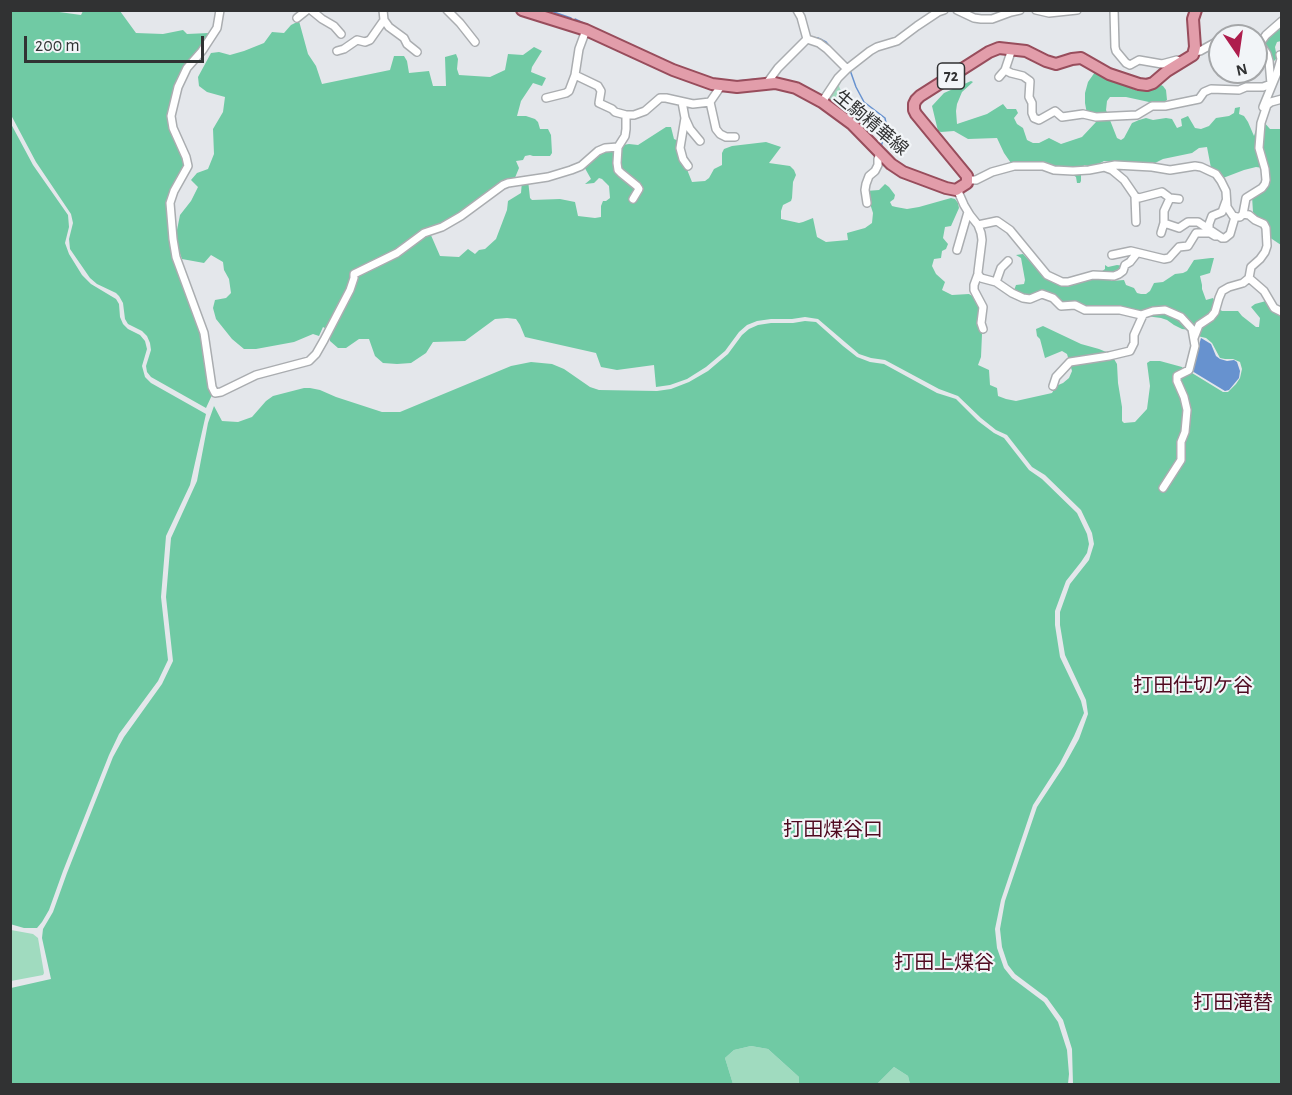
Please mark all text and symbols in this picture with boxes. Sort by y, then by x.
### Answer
scale bar [27,24,207,62]
north arrow [1208,24,1268,84]
text: 200 m [35,37,80,55]
text: N [1234,61,1249,79]
road number: 72 [938,63,964,89]
street label: 生駒精華線 [830,86,912,160]
district label: 打田仕切ケ谷 [1133,674,1253,698]
district label: 打田煤谷口 [783,818,883,842]
district label: 打田上煤谷 [894,951,994,975]
district label: 打田滝替 [1193,991,1273,1015]

